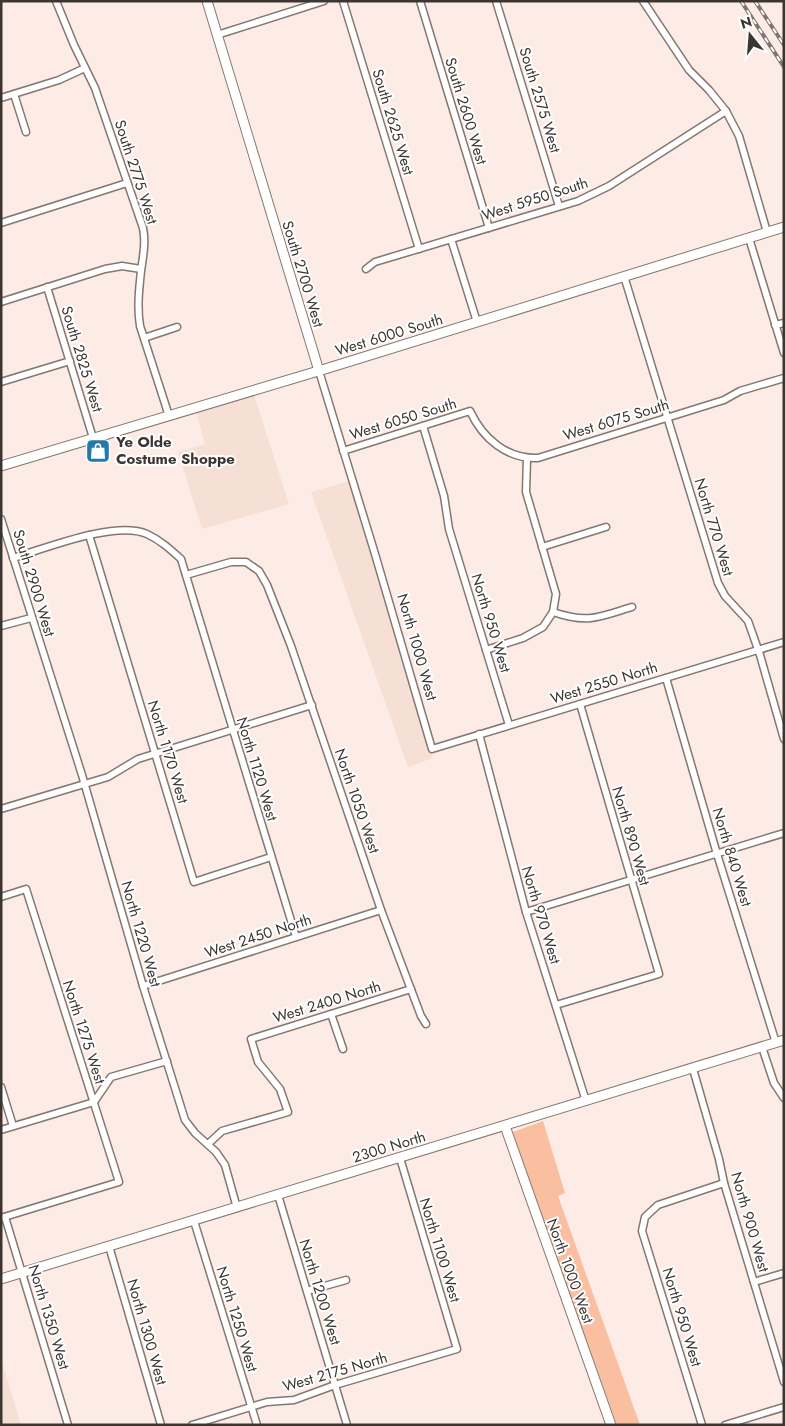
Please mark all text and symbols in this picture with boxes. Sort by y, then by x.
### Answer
north arrow [725,10,775,60]
text: N [738,11,754,34]
street label: South 2575 West [514,45,567,156]
street label: South 2600 West [439,55,493,168]
street label: South 2625 West [366,66,420,178]
street label: South 2775 West [109,117,163,227]
street label: West 5950 South [479,171,591,227]
street label: South 2700 West [276,218,330,330]
street label: South 2825 West [55,303,109,415]
street label: West 6000 South [333,308,445,362]
street label: West 6050 South [347,392,459,446]
street label: West 6075 South [560,393,672,447]
place label: Ye Olde Costume Shoppe [115,431,235,470]
shop icon: Ye Olde Costume Shoppe [85,438,111,464]
street label: North 770 West [689,475,739,579]
street label: South 2900 West [7,527,61,640]
street label: North 950 West [465,571,517,676]
street label: North 1000 West [391,591,443,703]
street label: West 2550 North [548,656,660,710]
street label: North 1170 West [142,698,194,807]
street label: North 1120 West [231,714,283,824]
street label: North 1050 West [329,746,385,857]
street label: North 890 West [606,784,656,889]
street label: North 840 West [707,805,758,910]
street label: North 970 West [516,863,566,967]
street label: North 1220 West [115,878,167,990]
street label: West 2450 North [202,908,314,964]
street label: West 2400 North [270,975,384,1029]
street label: North 1275 West [57,977,111,1087]
street label: 2300 North [350,1125,428,1169]
street label: North 900 West [725,1169,775,1275]
street label: North 1100 West [414,1195,466,1305]
street label: North 1000 West [541,1215,599,1327]
street label: North 1200 West [293,1236,347,1348]
street label: North 1350 West [23,1262,76,1373]
street label: North 1250 West [211,1264,264,1375]
street label: North 950 West [656,1265,708,1370]
street label: North 1300 West [121,1276,173,1388]
street label: West 2175 North [280,1347,390,1397]

